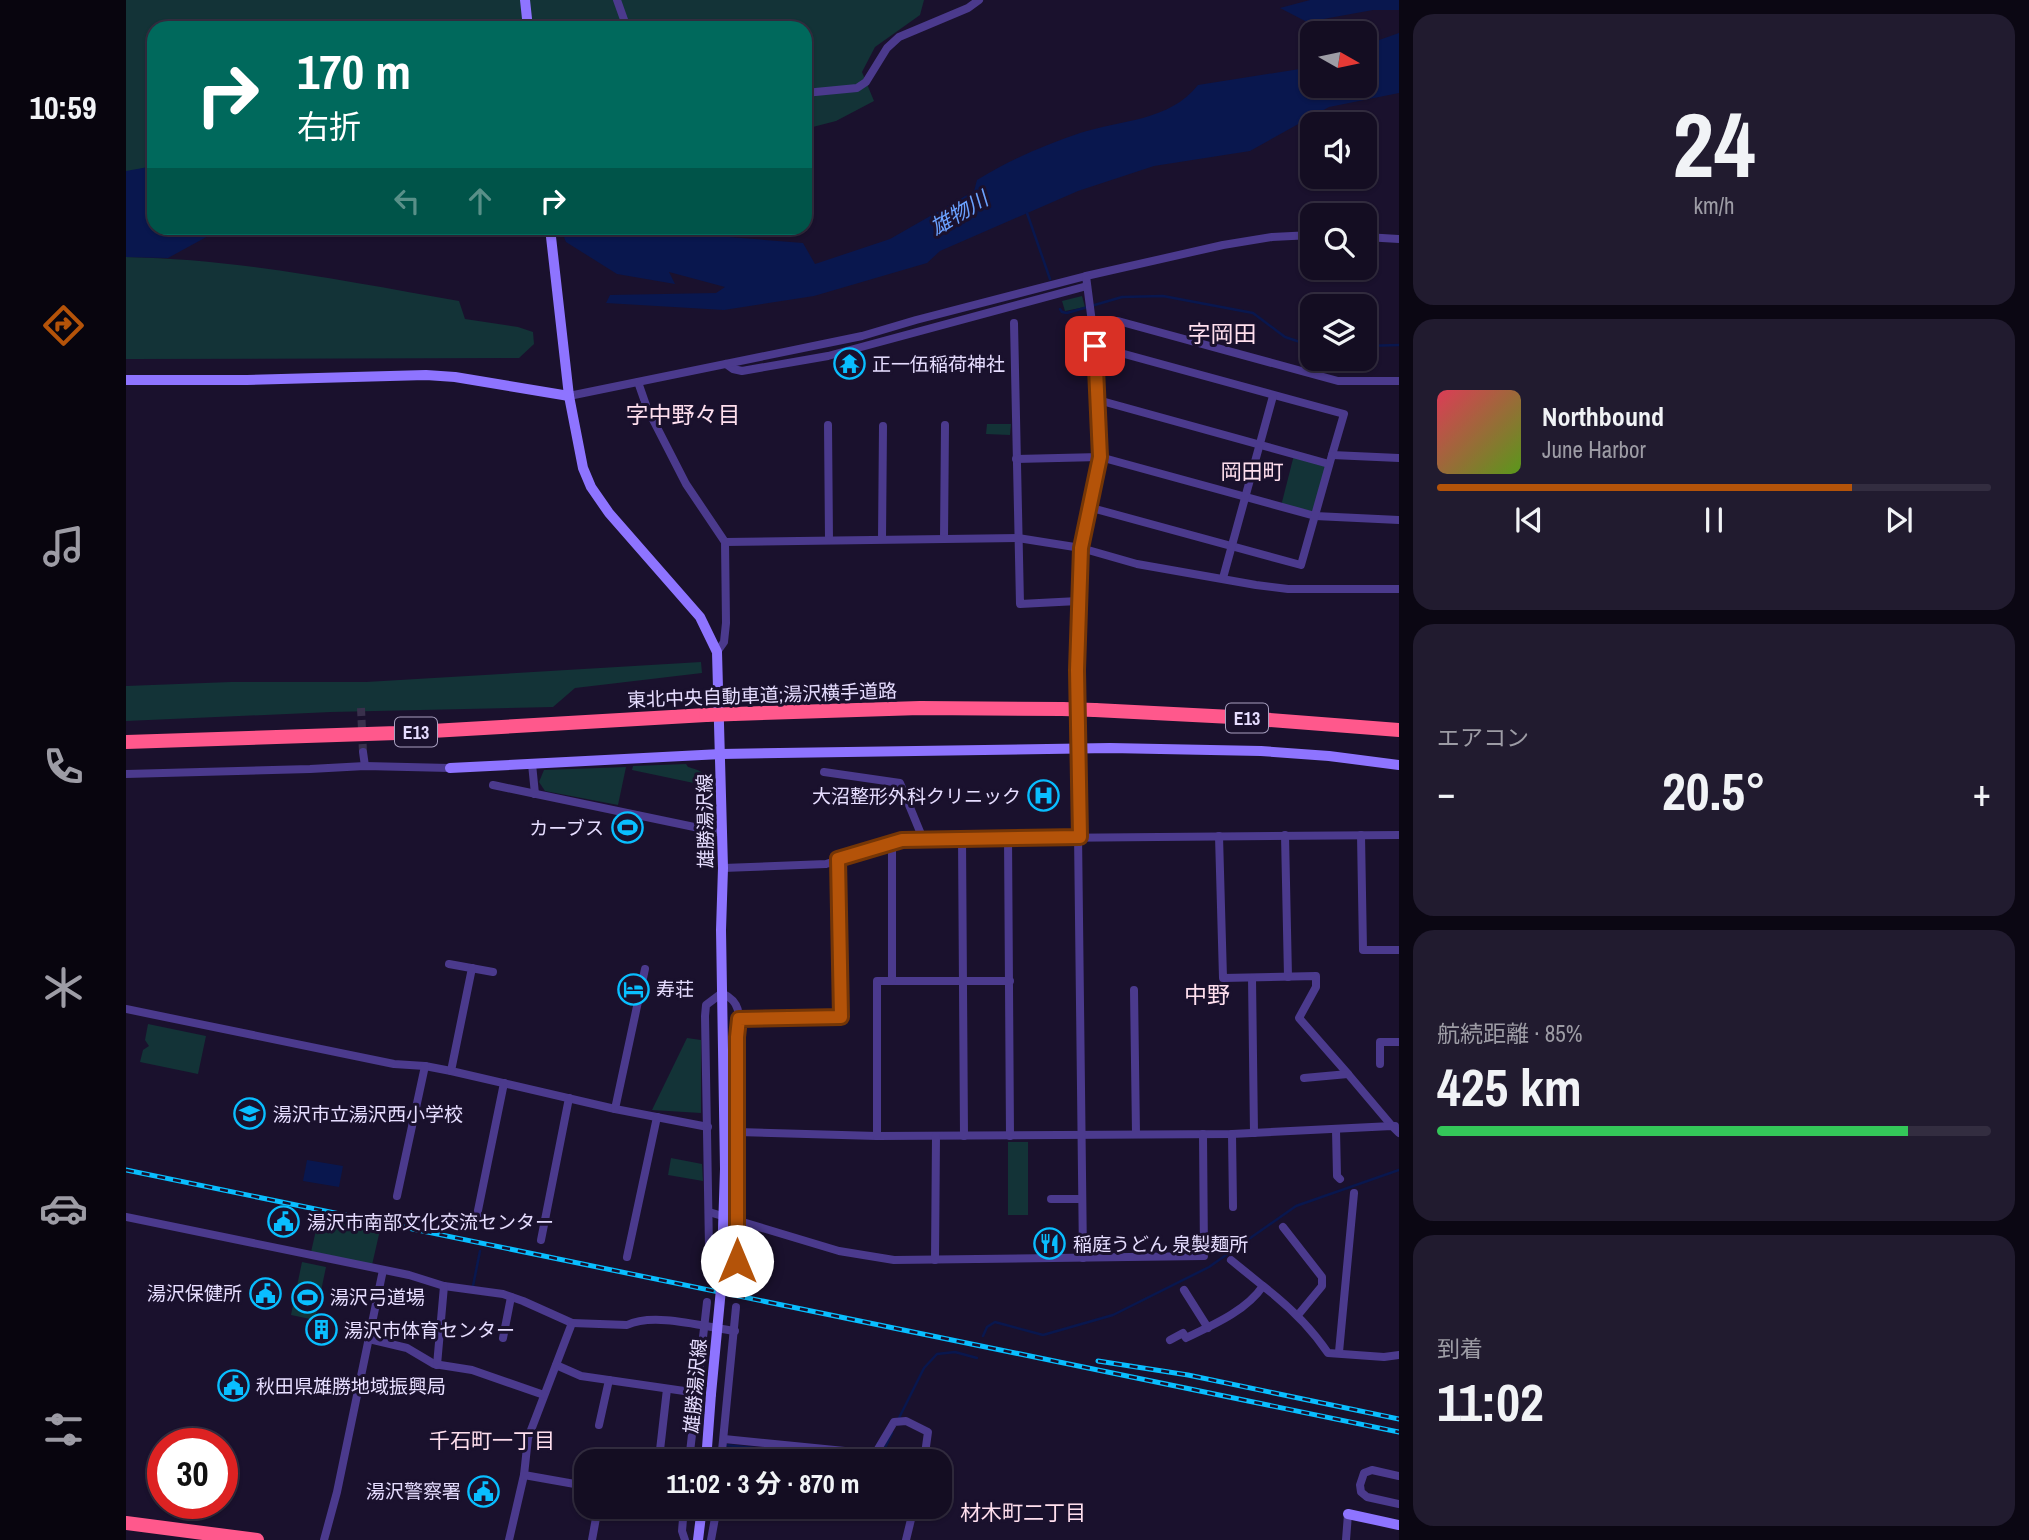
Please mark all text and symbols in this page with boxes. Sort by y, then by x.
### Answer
north arrow [1300,21,1377,98]
map controls [1300,21,1377,371]
text: 170 m [297,38,411,104]
icon: right [182,49,273,140]
text: 24 [1673,83,1756,205]
text: 10:59 [29,86,97,129]
text: 右折 [297,105,361,148]
button: sound [1300,112,1377,189]
icon: left [388,182,426,220]
icon: ahead [461,182,499,220]
icon: right [534,182,572,220]
water label: 雄物川 [925,183,995,242]
text: km/h [1694,190,1734,221]
button: search [1300,203,1377,280]
button: layers [1300,294,1377,371]
icon: directions [39,301,88,350]
pin [1065,316,1125,376]
district label: 字岡田 [1188,318,1257,349]
icon: arrive [1076,327,1114,365]
temple icon: 正一伍稲荷神社 [832,347,866,381]
place label: 正一伍稲荷神社 [872,351,1005,377]
district label: 字中野々目 [626,399,741,430]
text: Northbound [1542,399,1664,434]
text: June Harbor [1542,434,1646,465]
district label: 岡田町 [1221,457,1284,486]
icon: previous [1510,501,1548,539]
icon: pause [1695,501,1733,539]
icon: next [1880,501,1918,539]
icon: music [39,522,88,571]
street label: 東北中央自動車道;湯沢横手道路 [626,677,898,713]
road number: E13 [1226,704,1268,732]
road number: E13 [395,718,437,746]
text: エアコン [1437,722,1529,753]
icon: phone [39,742,88,791]
text: 20.5° [1662,756,1766,826]
text: − [1437,767,1455,818]
text: + [1973,767,1991,818]
street label: 雄勝湯沢線 [691,773,719,869]
hospital icon: 大沼整形外科クリニック [1027,779,1061,813]
place label: 大沼整形外科クリニック [812,783,1021,809]
sports icon: カーブス [610,811,644,845]
place label: カーブス [529,815,604,841]
icon: climate [39,963,88,1012]
hotel icon: 寿荘 [616,972,650,1006]
place label: 寿荘 [656,976,694,1002]
district label: 中野 [1184,979,1230,1010]
text: 航続距離 · 85% [1437,1018,1582,1049]
text: 425 km [1437,1052,1582,1122]
school or university icon: 湯沢市立湯沢西小学校 [233,1097,267,1131]
place label: 湯沢市立湯沢西小学校 [273,1101,463,1127]
icon: car [39,1184,88,1233]
public building icon: 湯沢市南部文化交流センター [267,1205,301,1239]
place label: 湯沢市南部文化交流センター [307,1209,554,1235]
position arrow [700,1224,774,1298]
restaurant icon: 稲庭うどん 泉製麺所 [1033,1227,1067,1261]
place label: 稲庭うどん 泉製麺所 [1073,1231,1248,1257]
public building icon: 湯沢保健所 [248,1276,282,1310]
place label: 湯沢保健所 [147,1280,242,1306]
sports icon: 湯沢弓道場 [290,1280,324,1314]
place label: 湯沢弓道場 [330,1284,425,1310]
building icon: 湯沢市体育センター [304,1313,338,1347]
place label: 湯沢市体育センター [344,1317,515,1343]
text: 到着 [1437,1333,1483,1364]
street label: 雄勝湯沢線 [678,1338,712,1434]
text: 11:02 [1437,1367,1544,1437]
public building icon: 秋田県雄勝地域振興局 [216,1369,250,1403]
place label: 秋田県雄勝地域振興局 [256,1373,446,1399]
icon: filters [39,1405,88,1454]
district label: 千石町一丁目 [429,1426,555,1455]
speed limit sign: 30 [147,1428,238,1519]
text: 11:02 · 3 分 · 870 m [666,1466,860,1501]
public building icon: 湯沢警察署 [467,1474,501,1508]
place label: 湯沢警察署 [366,1478,461,1504]
district label: 材木町二丁目 [960,1498,1086,1527]

